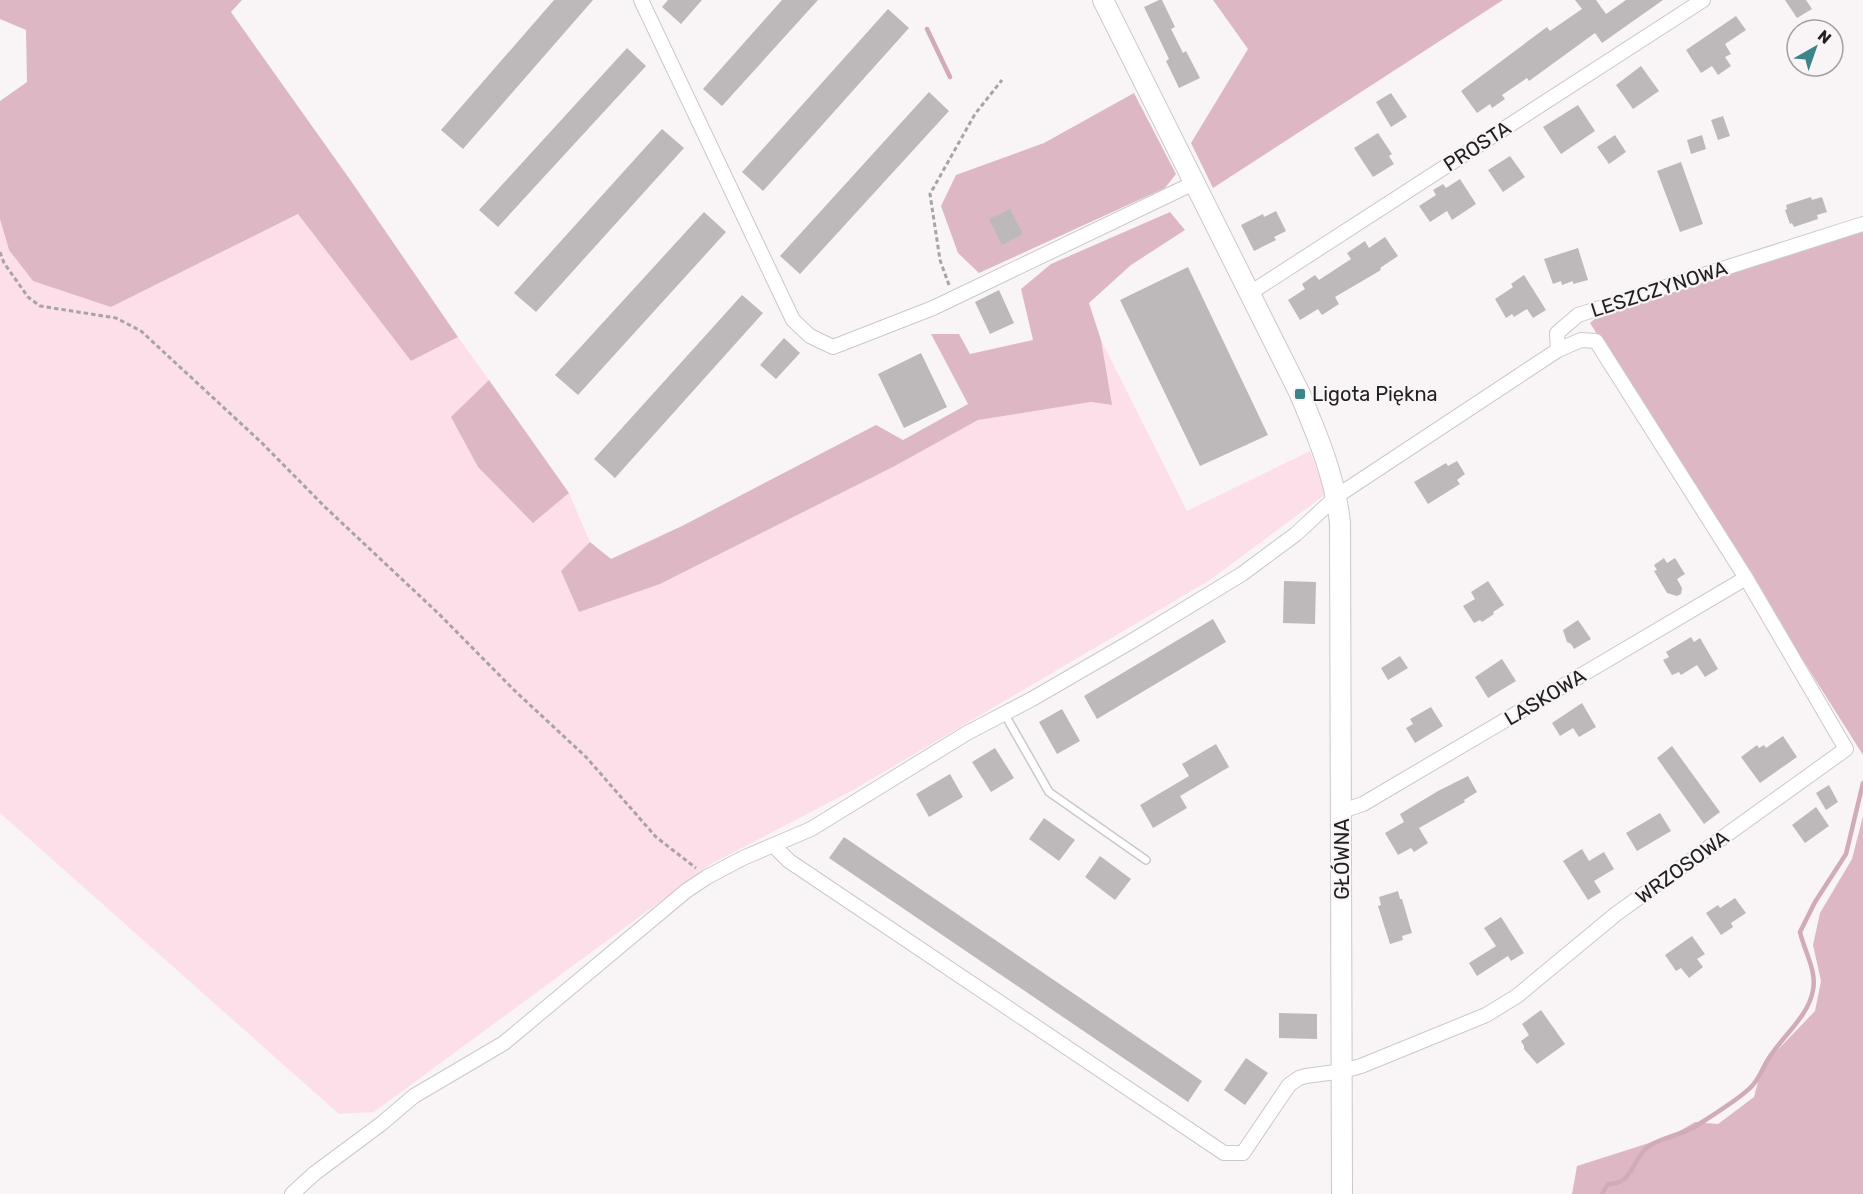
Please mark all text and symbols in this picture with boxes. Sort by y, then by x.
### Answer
north arrow [1785,18,1845,78]
text: N [1814,26,1835,48]
street label: PROSTA [1439,115,1515,177]
street label: LESZCZYNOWA [1588,256,1730,322]
place label: Ligota Piękna [1312,382,1438,406]
marker: Ligota Piękna [1293,387,1307,401]
street label: LASKOWA [1500,663,1590,731]
street label: GŁÓWNA [1330,818,1354,900]
street label: WRZOSOWA [1631,825,1733,909]

